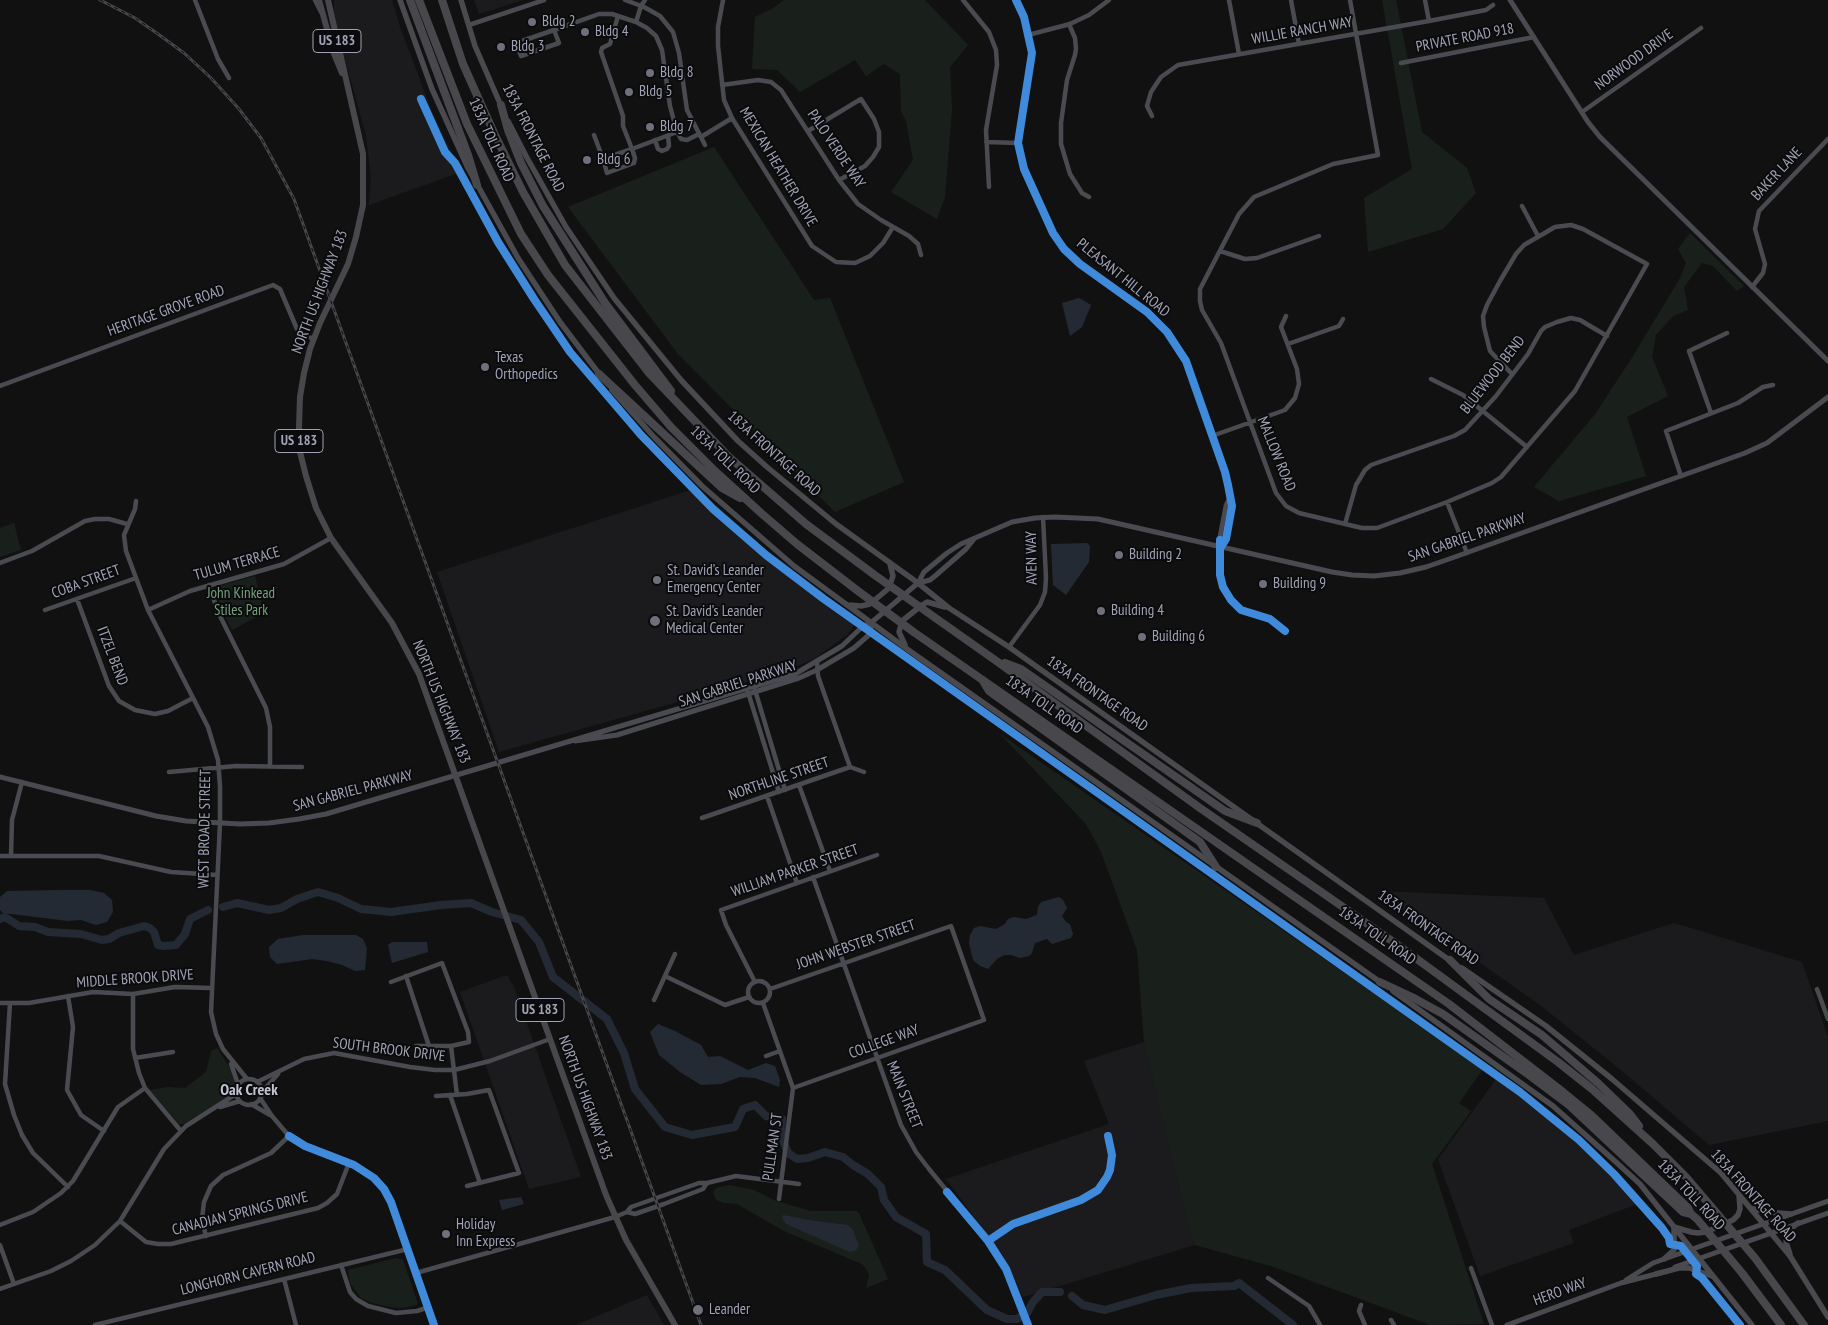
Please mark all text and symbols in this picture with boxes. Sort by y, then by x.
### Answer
place label: Bldg 2 [542,13,575,31]
street label: WILLIE RANCH WAY [1250,13,1354,49]
marker: Bldg 2 [526,16,538,28]
street label: PRIVATE ROAD 918 [1414,20,1516,56]
place label: Bldg 4 [595,23,628,41]
marker: Bldg 4 [579,26,591,38]
street label: NORWOOD DRIVE [1591,26,1677,94]
road number: US 183 [313,29,361,52]
place label: Bldg 3 [511,38,544,56]
marker: Bldg 3 [495,41,507,53]
place label: Bldg 8 [660,64,693,82]
marker: Bldg 8 [644,67,656,79]
street label: 183A FRONTAGE ROAD [498,81,568,195]
place label: Bldg 5 [639,83,672,101]
marker: Bldg 5 [623,86,635,98]
street label: 183A TOLL ROAD [464,95,518,185]
street label: MEXICAN HEATHER DRIVE [735,104,821,230]
street label: PALO VERDE WAY [803,106,869,192]
place label: Bldg 7 [660,118,693,136]
marker: Bldg 7 [644,121,656,133]
street label: BAKER LANE [1748,144,1806,204]
place label: Bldg 6 [597,151,630,169]
marker: Bldg 6 [581,154,593,166]
street label: NORTH US HIGHWAY 183 [288,227,352,357]
street label: PLEASANT HILL ROAD [1073,235,1173,321]
street label: HERITAGE GROVE ROAD [105,281,227,341]
street label: BLUEWOOD BEND [1457,332,1529,418]
place label: Texas Orthopedics [495,349,558,384]
marker: Texas Orthopedics [479,361,491,373]
street label: 183A FRONTAGE ROAD [724,407,824,501]
street label: MALLOW ROAD [1253,414,1299,494]
street label: 183A TOLL ROAD [686,422,764,498]
road number: US 183 [275,430,323,452]
street label: SAN GABRIEL PARKWAY [1406,509,1528,567]
street label: AVEN WAY [1023,531,1041,585]
street label: TULUM TERRACE [192,543,282,585]
place label: Building 2 [1129,546,1182,564]
marker: Building 2 [1113,549,1125,561]
street label: COBA STREET [49,561,123,603]
place label: St. David’s Leander Emergency Center [667,562,764,597]
marker: St. David’s Leander Emergency Center [651,574,663,586]
place label: Building 9 [1273,575,1326,593]
marker: Building 9 [1257,578,1269,590]
park label: John Kinkead Stiles Park [207,585,275,620]
place label: Building 4 [1111,602,1164,620]
place label: St. David’s Leander Medical Center [666,603,763,638]
marker: Building 4 [1095,605,1107,617]
marker: St. David’s Leander Medical Center [648,614,662,628]
street label: ITZEL BEND [93,624,131,688]
place label: Building 6 [1152,628,1205,646]
marker: Building 6 [1136,631,1148,643]
street label: NORTH US HIGHWAY 183 [408,638,474,766]
street label: 183A FRONTAGE ROAD [1043,652,1151,736]
street label: SAN GABRIEL PARKWAY [677,656,799,712]
street label: 183A TOLL ROAD [1002,672,1086,738]
street label: NORTHLINE STREET [727,753,831,805]
street label: SAN GABRIEL PARKWAY [291,766,415,816]
street label: WEST BROADE STREET [195,769,215,889]
street label: WILLIAM PARKER STREET [729,841,861,901]
street label: 183A FRONTAGE ROAD [1374,886,1482,970]
street label: 183A TOLL ROAD [1335,903,1419,969]
street label: JOHN WEBSTER STREET [794,916,918,974]
street label: MIDDLE BROOK DRIVE [76,966,194,992]
road number: US 183 [516,998,564,1022]
street label: COLLEGE WAY [846,1021,922,1063]
street label: NORTH US HIGHWAY 183 [554,1033,616,1163]
street label: SOUTH BROOK DRIVE [332,1034,446,1066]
street label: MAIN STREET [882,1059,926,1131]
district label: Oak Creek [220,1080,278,1100]
street label: PULLMAN ST [759,1112,787,1182]
street label: 183A FRONTAGE ROAD [1706,1146,1800,1246]
street label: 183A TOLL ROAD [1654,1156,1728,1234]
street label: CANADIAN SPRINGS DRIVE [170,1188,310,1240]
place label: Holiday Inn Express [456,1216,515,1251]
marker: Holiday Inn Express [440,1228,452,1240]
street label: LONGHORN CAVERN ROAD [179,1249,317,1299]
street label: HERO WAY [1531,1274,1589,1310]
place label: Leander [709,1301,750,1319]
marker: Leander [691,1303,705,1317]

